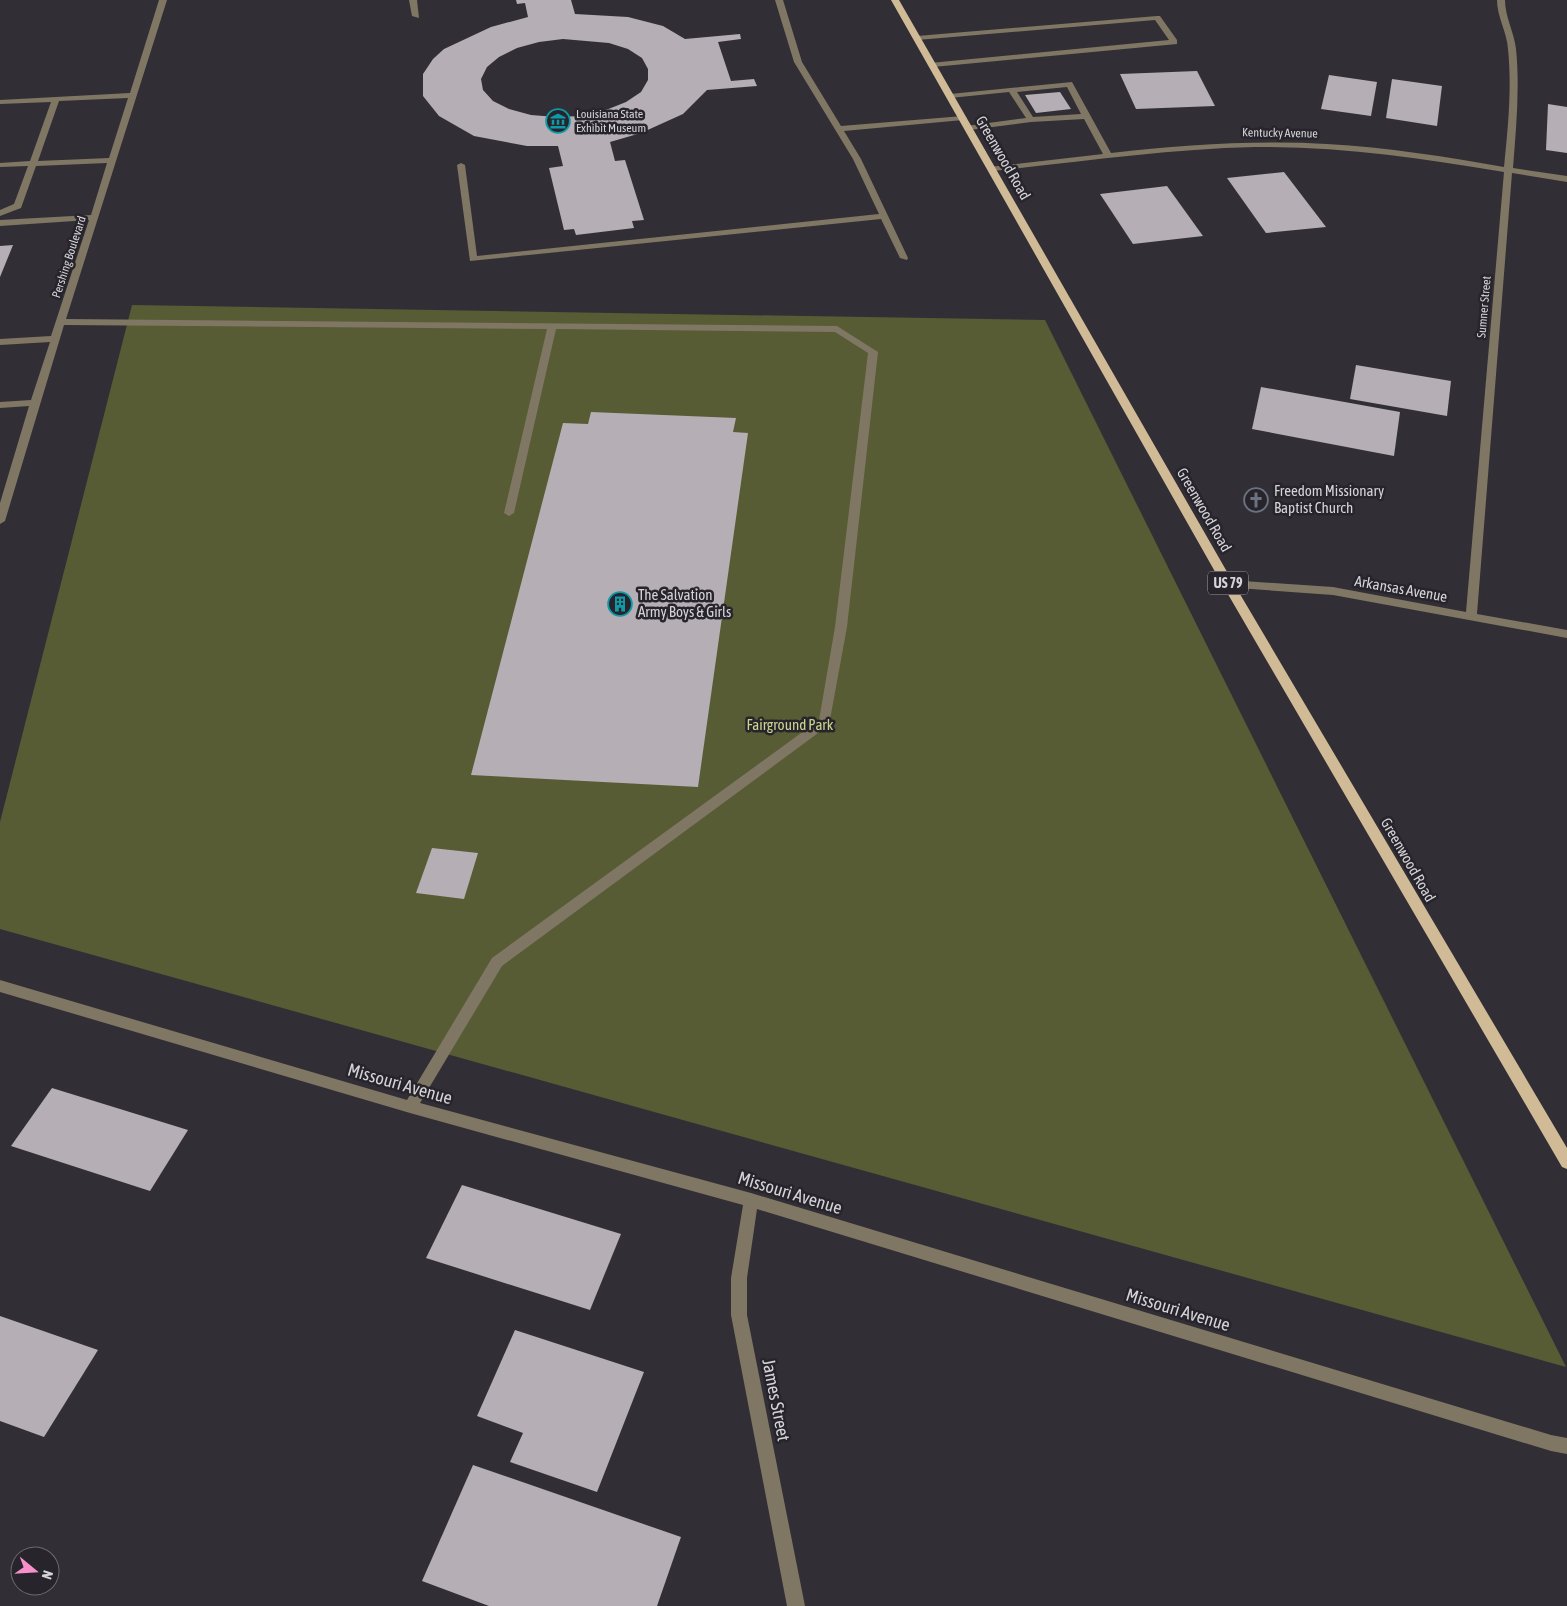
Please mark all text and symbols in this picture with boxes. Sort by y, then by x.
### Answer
place label: Louisiana State Exhibit Museum [576,107,646,135]
museum icon: Louisiana State Exhibit Museum [545,108,571,134]
street label: Greenwood Road [973,113,1034,203]
street label: Kentucky Avenue [1242,125,1318,141]
street label: Pershing Boulevard [49,214,89,300]
street label: Sumner Street [1474,275,1494,339]
street label: Greenwood Road [1174,465,1235,555]
place label: Freedom Missionary Baptist Church [1274,482,1384,516]
church icon: Freedom Missionary Baptist Church [1243,487,1269,513]
road number: US 79 [1208,572,1248,594]
street label: Arkansas Avenue [1353,572,1449,605]
place label: The Salvation Army Boys & Girls [638,586,731,620]
building icon: The Salvation Army Boys & Girls [607,591,633,617]
park label: Fairground Park [747,716,834,733]
street label: Greenwood Road [1378,815,1439,905]
street label: Missouri Avenue [345,1059,455,1108]
street label: Missouri Avenue [736,1167,845,1218]
street label: Missouri Avenue [1124,1284,1233,1335]
street label: James Street [758,1357,795,1443]
north arrow [10,1546,60,1596]
text: N [38,1569,56,1581]

